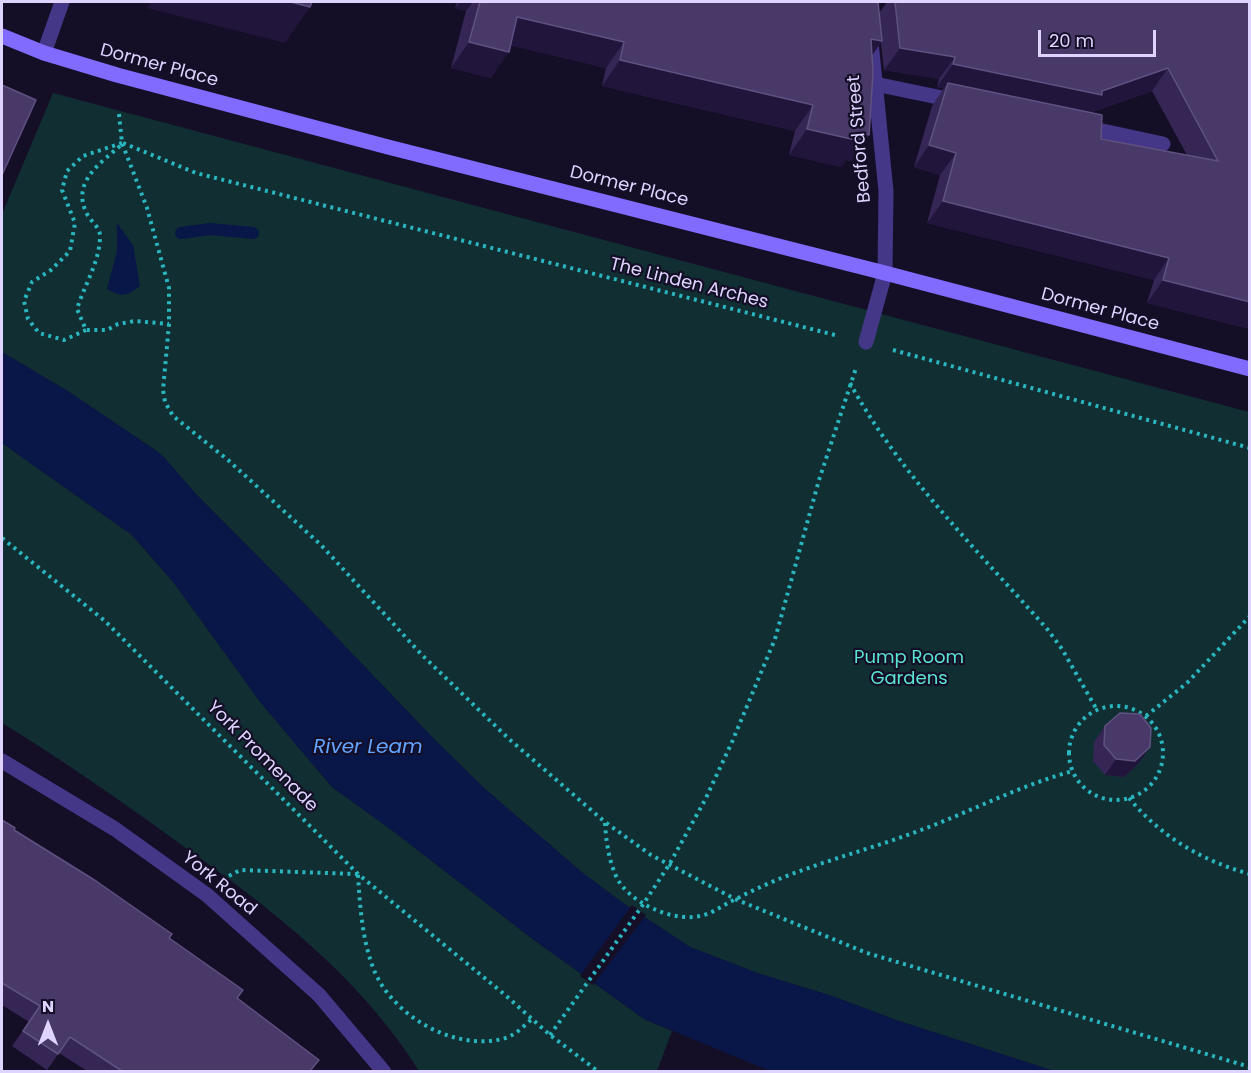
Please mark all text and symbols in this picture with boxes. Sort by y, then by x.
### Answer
scale bar [1041,18,1160,56]
text: 20 m [1049,28,1094,53]
street label: Dormer Place [98,40,220,92]
street label: Bedford Street [844,74,876,204]
street label: Dormer Place [568,162,690,212]
street label: The Linden Arches [608,254,770,314]
street label: Dormer Place [1039,284,1161,336]
park label: Pump Room Gardens [854,647,964,690]
street label: York Promenade [202,697,322,817]
water label: River Leam [313,736,423,760]
street label: York Road [177,847,261,921]
north arrow [18,995,78,1055]
text: N [42,995,54,1018]

